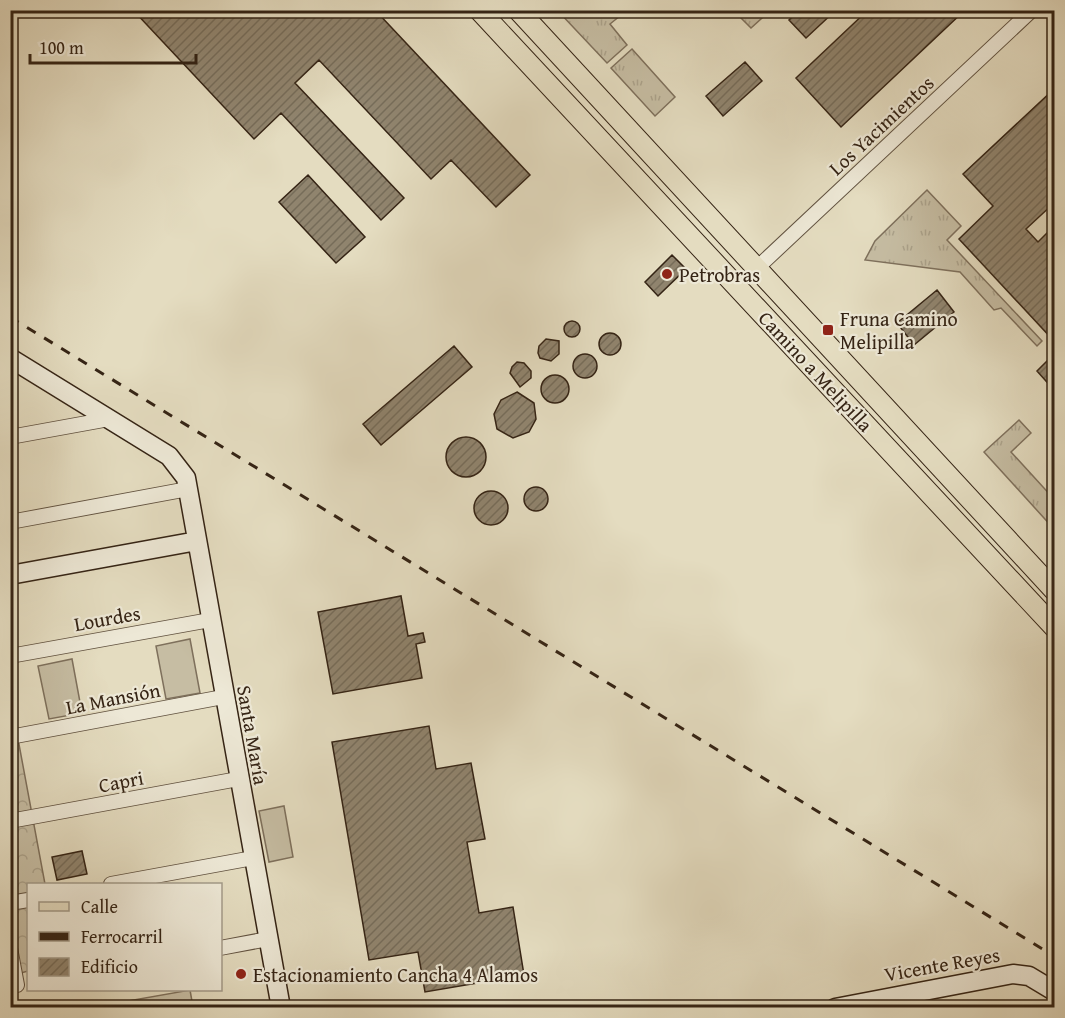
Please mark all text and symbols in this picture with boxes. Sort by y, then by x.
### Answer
scale bar [30,27,196,65]
text: 100 m [39,34,84,61]
street label: Los Yacimientos [822,68,940,182]
place label: Petrobras [679,260,760,289]
marker: Petrobras [660,267,674,281]
street label: Camino a Melipilla [752,304,880,438]
place label: Fruna Camino Melipilla [840,304,958,356]
marker: Fruna Camino Melipilla [821,323,835,337]
street label: Lourdes [72,598,142,638]
street label: La Mansión [63,675,163,721]
street label: Santa María [230,683,276,788]
street label: Capri [96,762,146,800]
legend [27,883,222,991]
text: Calle [81,893,118,920]
text: Ferrocarril [81,923,163,950]
street label: Vicente Reyes [882,940,1002,988]
text: Edificio [81,953,138,980]
place label: Estacionamiento Cancha 4 Alamos [253,960,538,989]
marker: Estacionamiento Cancha 4 Alamos [234,967,248,981]

